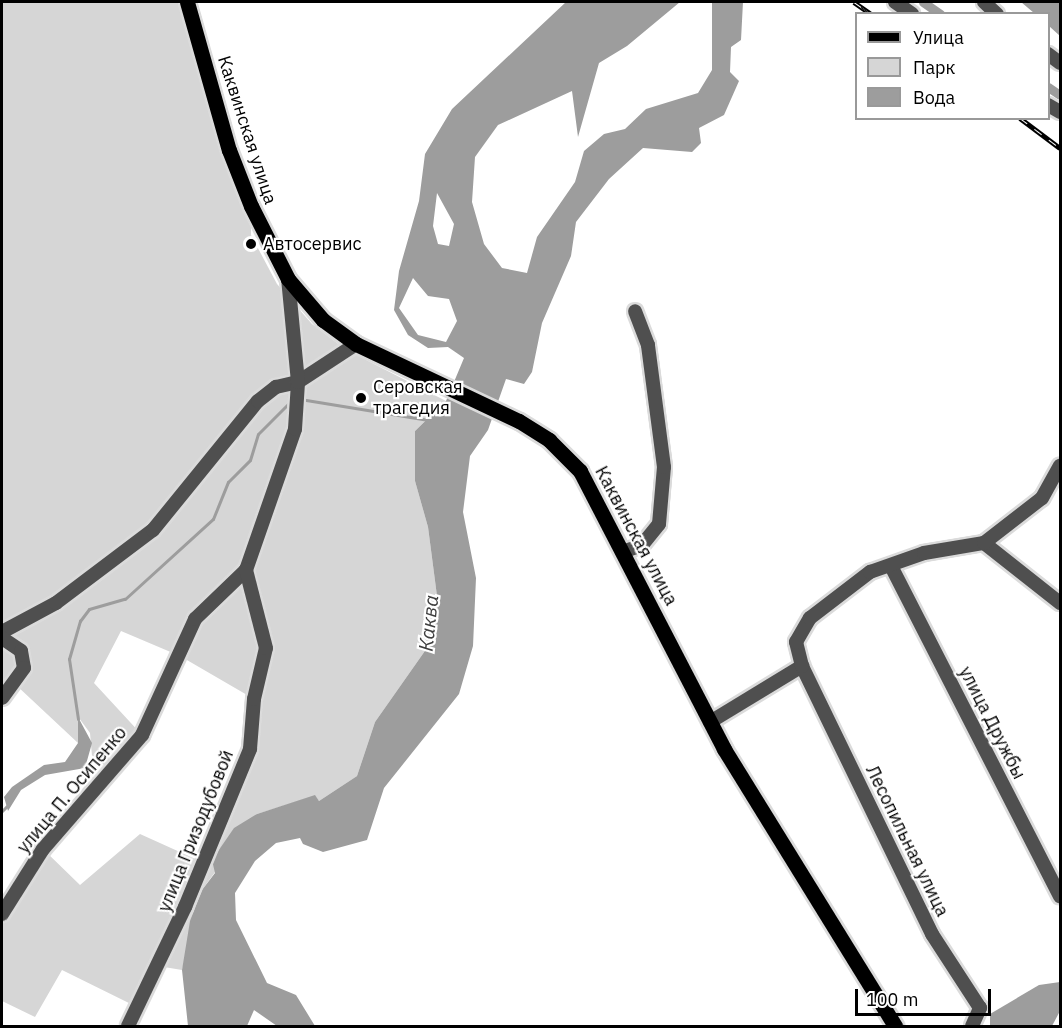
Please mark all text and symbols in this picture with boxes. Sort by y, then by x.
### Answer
legend [855,12,1050,120]
text: Улица [913,26,964,49]
street label: Каквинская улица [213,53,281,207]
text: Парк [913,56,955,79]
text: Вода [913,86,955,109]
place label: Автосервис [263,233,362,255]
marker: Автосервис [244,237,258,251]
place label: Серовская трагедия [373,377,463,420]
marker: Серовская трагедия [354,391,368,405]
street label: Каквинская улица [590,463,682,609]
water label: Каква [413,594,443,652]
street label: улица Дружбы [954,663,1030,783]
street label: улица П. Осипенко [13,722,131,858]
street label: улица Гризодубовой [154,747,238,915]
street label: Лесопильная улица [861,762,953,920]
scale bar [858,977,994,1015]
text: 100 m [866,988,918,1011]

